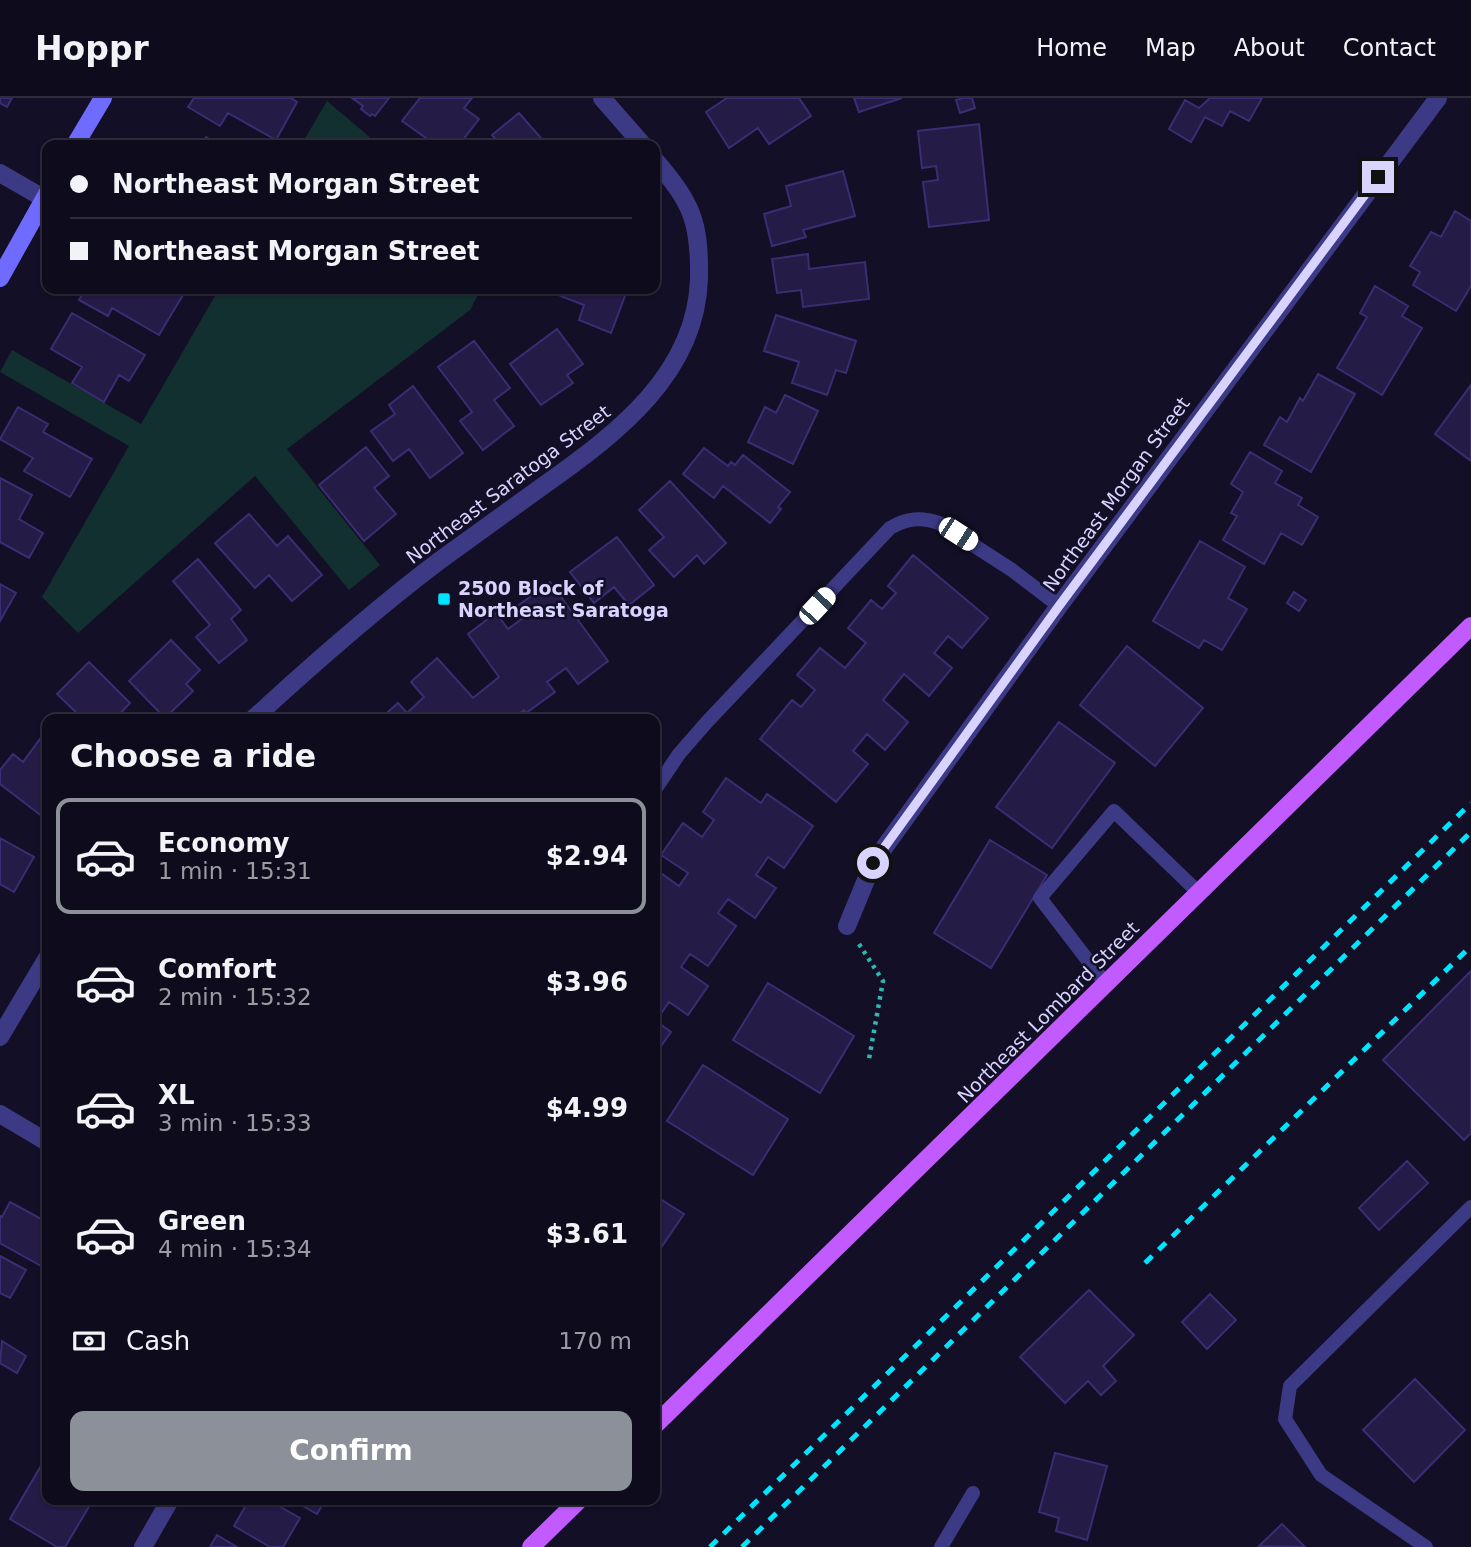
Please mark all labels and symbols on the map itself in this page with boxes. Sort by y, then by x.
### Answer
route end [1362,161,1394,193]
street label: Northeast Morgan Street [1038,393,1194,595]
street label: Northeast Saratoga Street [402,400,614,568]
car [935,514,982,554]
place label: 2500 Block of Northeast Saratoga [458,577,669,621]
car [795,583,840,629]
marker: 2500 Block of Northeast Saratoga [436,591,452,607]
route start [857,847,889,879]
street label: Northeast Lombard Street [953,917,1143,1107]

